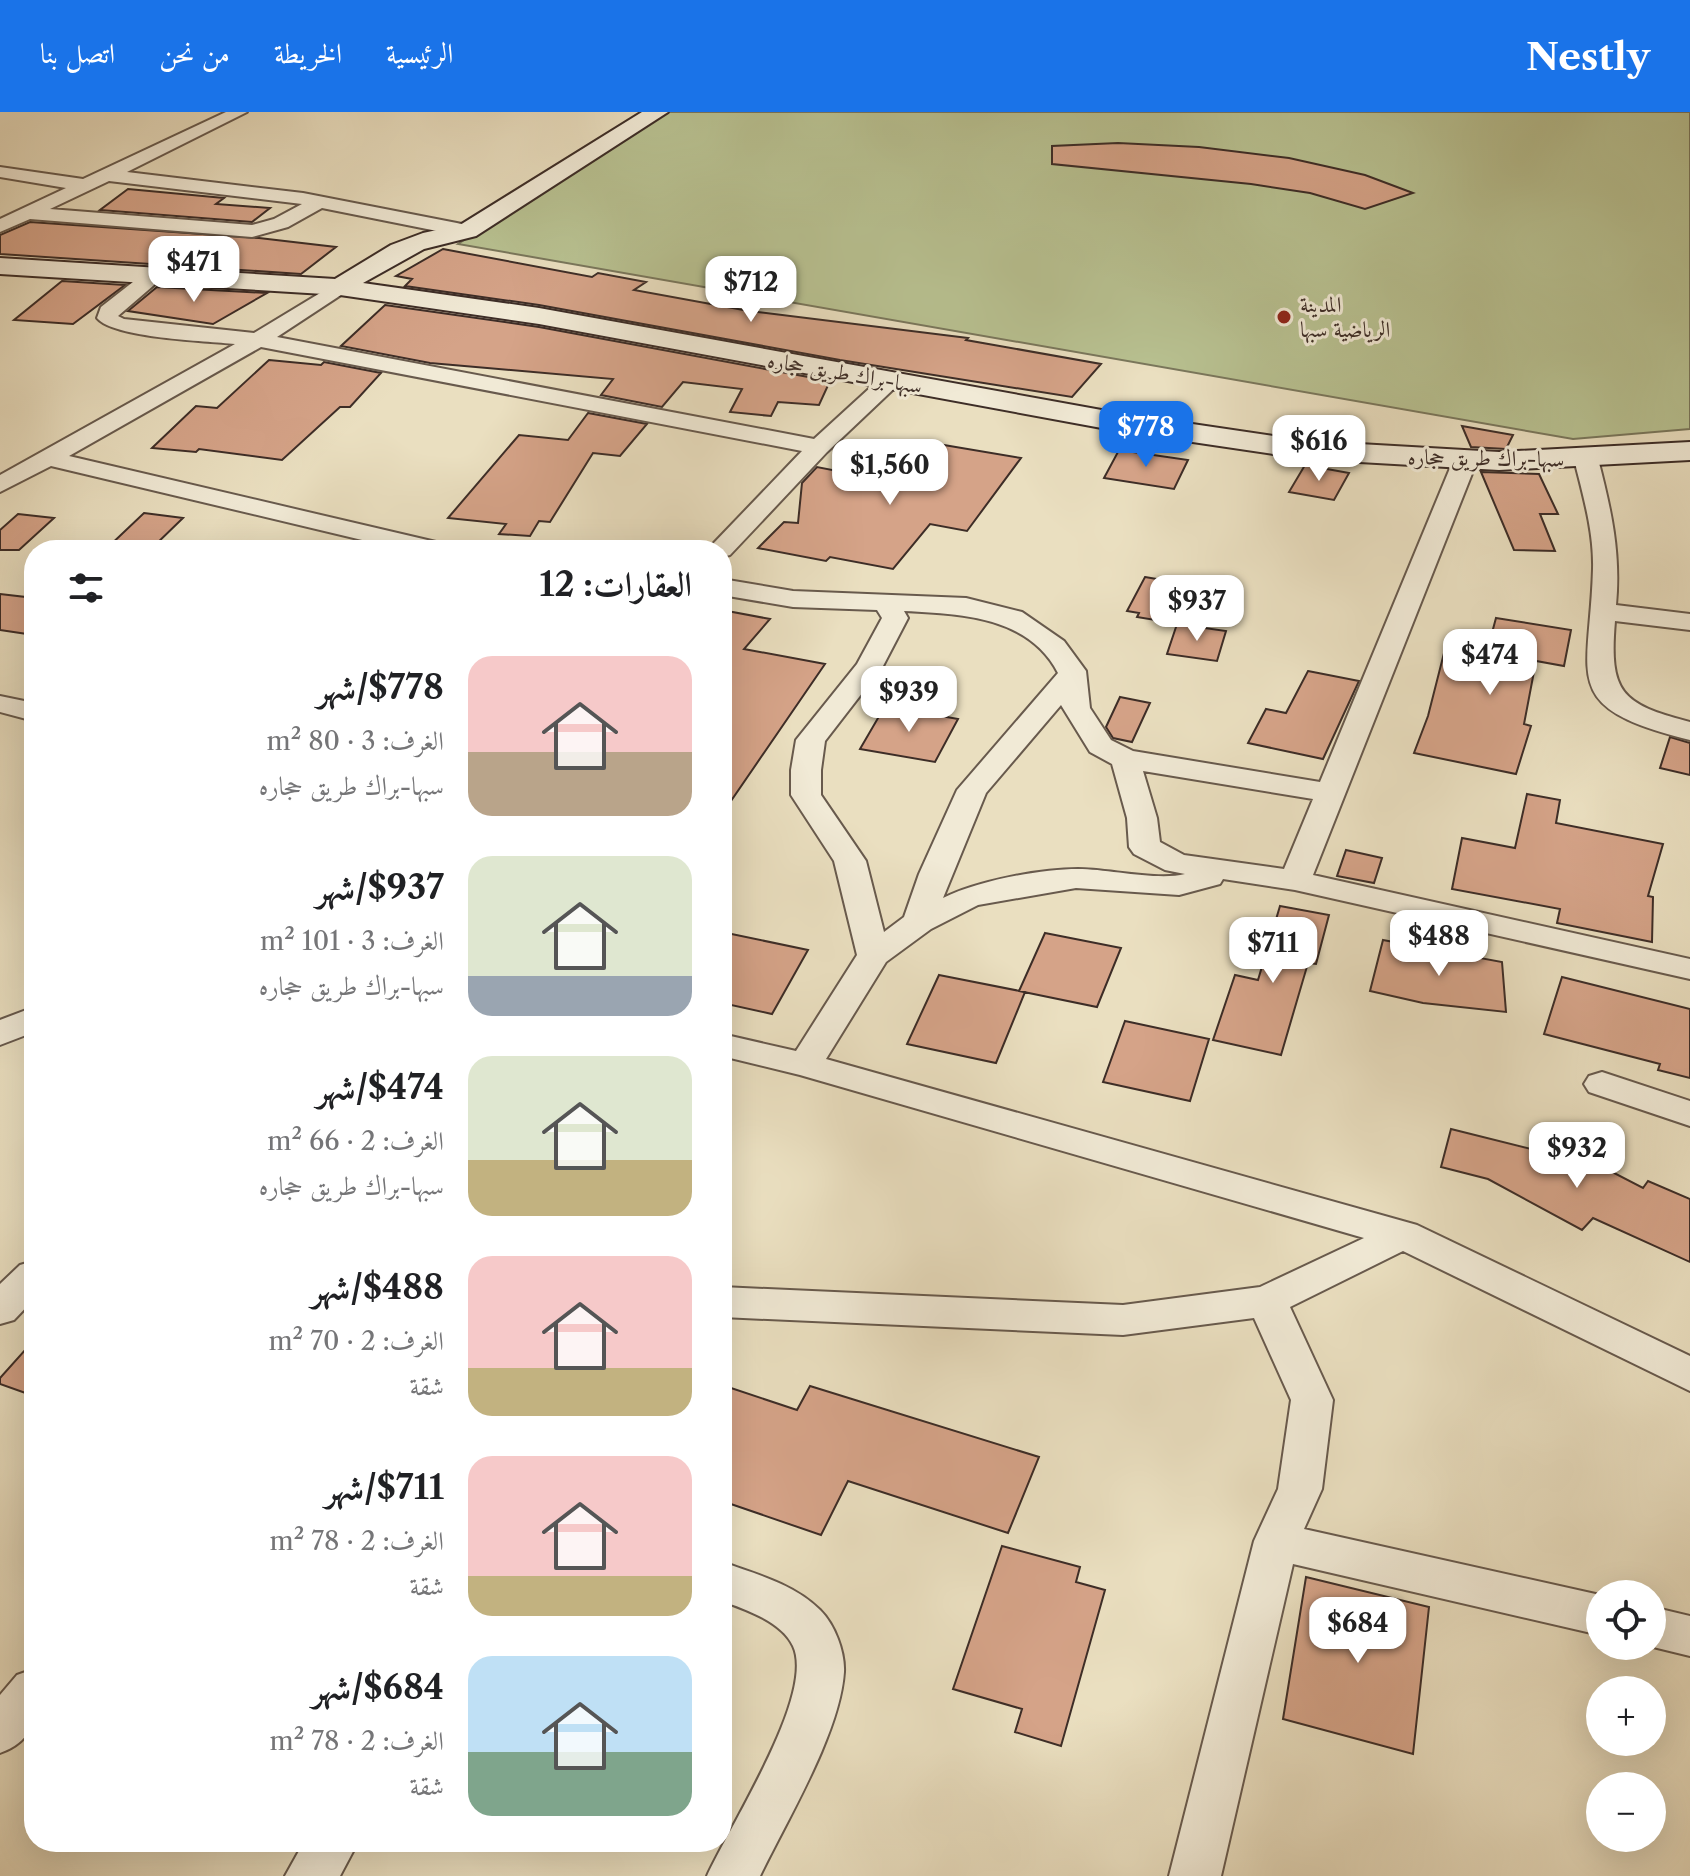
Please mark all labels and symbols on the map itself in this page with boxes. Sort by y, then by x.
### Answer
pin: $471 [147,236,241,304]
pin: $712 [704,256,798,324]
place label: المدينة الرياضية سبها [1300,291,1390,344]
marker: المدينة الرياضية سبها [1275,308,1293,326]
street label: سبها-براك طريق حجاره [765,346,925,401]
pin: $778 [1099,401,1193,469]
pin: $616 [1272,415,1366,483]
pin: $1,560 [825,439,955,507]
street label: سبها-براك طريق حجاره [1407,443,1565,474]
pin: $937 [1150,575,1244,643]
pin: $474 [1443,629,1537,697]
pin: $939 [862,666,956,734]
pin: $488 [1392,910,1486,978]
pin: $711 [1226,917,1320,985]
pin: $932 [1530,1122,1624,1190]
pin: $684 [1311,1597,1405,1665]

